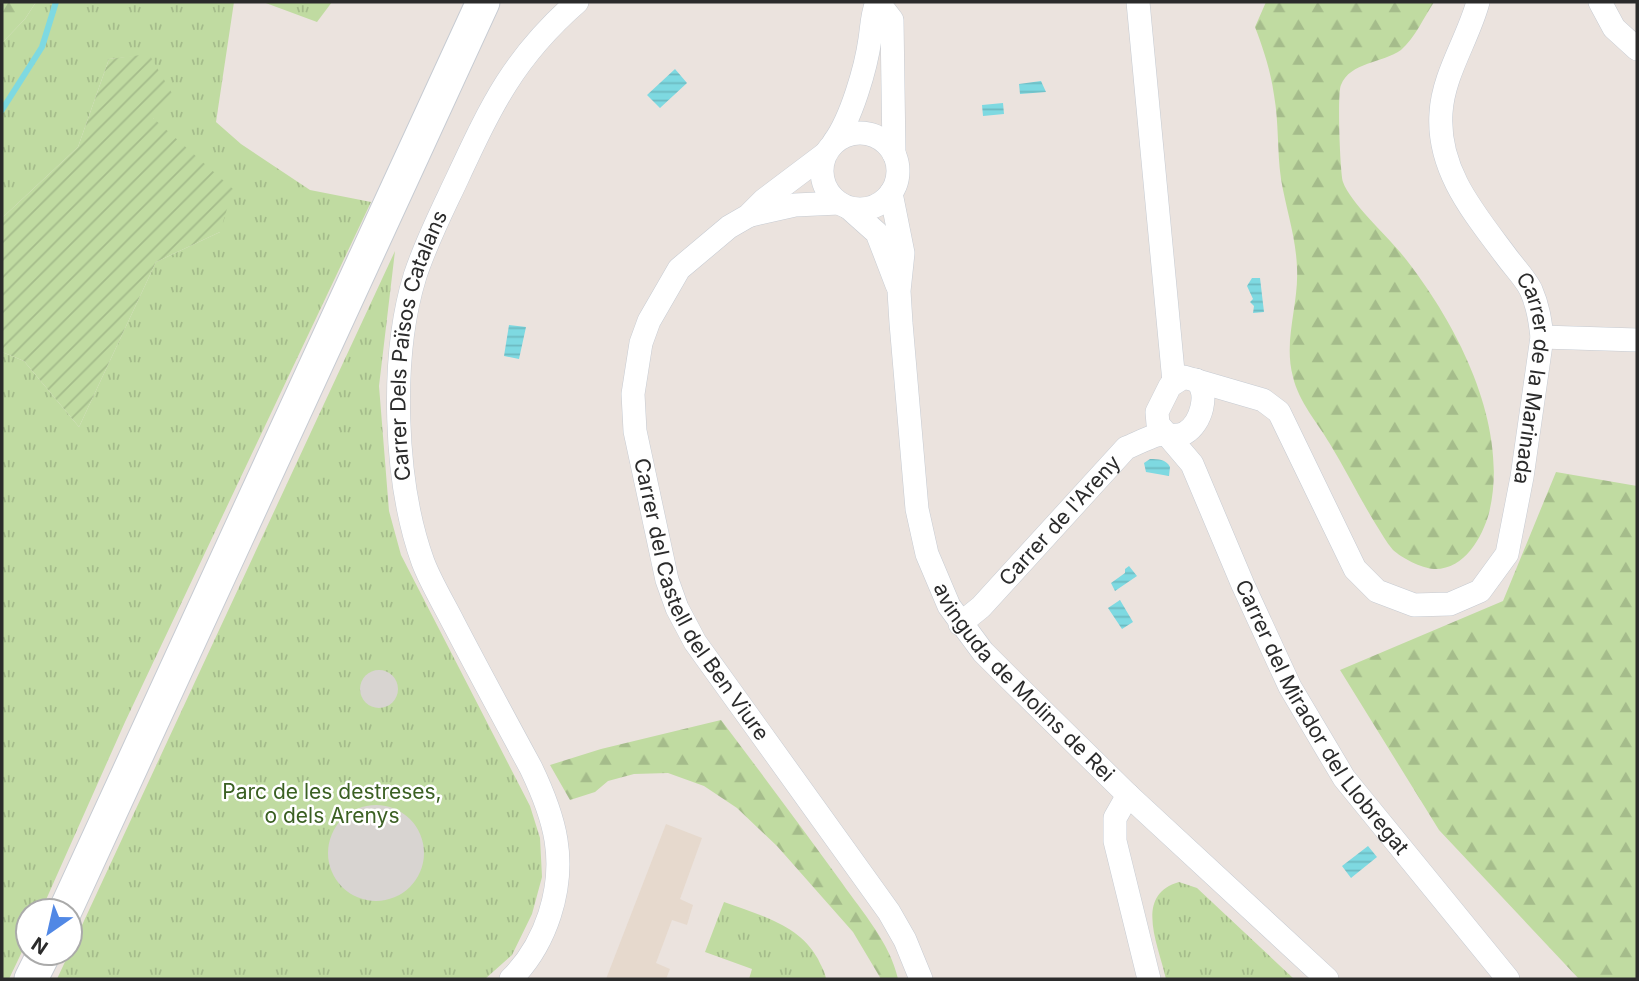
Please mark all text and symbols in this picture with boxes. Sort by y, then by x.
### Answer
street label: Carrer Dels Països Catalans [385,206,452,482]
text: Carrer de la Marinada [1509,267,1555,487]
street label: Carrer de la Marinada [1502,272,1530,488]
street label: Carrer de l'Areny [994,450,1125,591]
street label: Carrer del Castell del Ben Viure [629,456,775,745]
street label: Carrer del Mirador del Llobregat [1230,576,1415,860]
street label: avinguda de Molins de Rei [929,579,1120,787]
park label: Parc de les destreses, o dels Arenys [222,779,442,828]
north arrow [14,897,84,967]
text: N [27,932,52,959]

